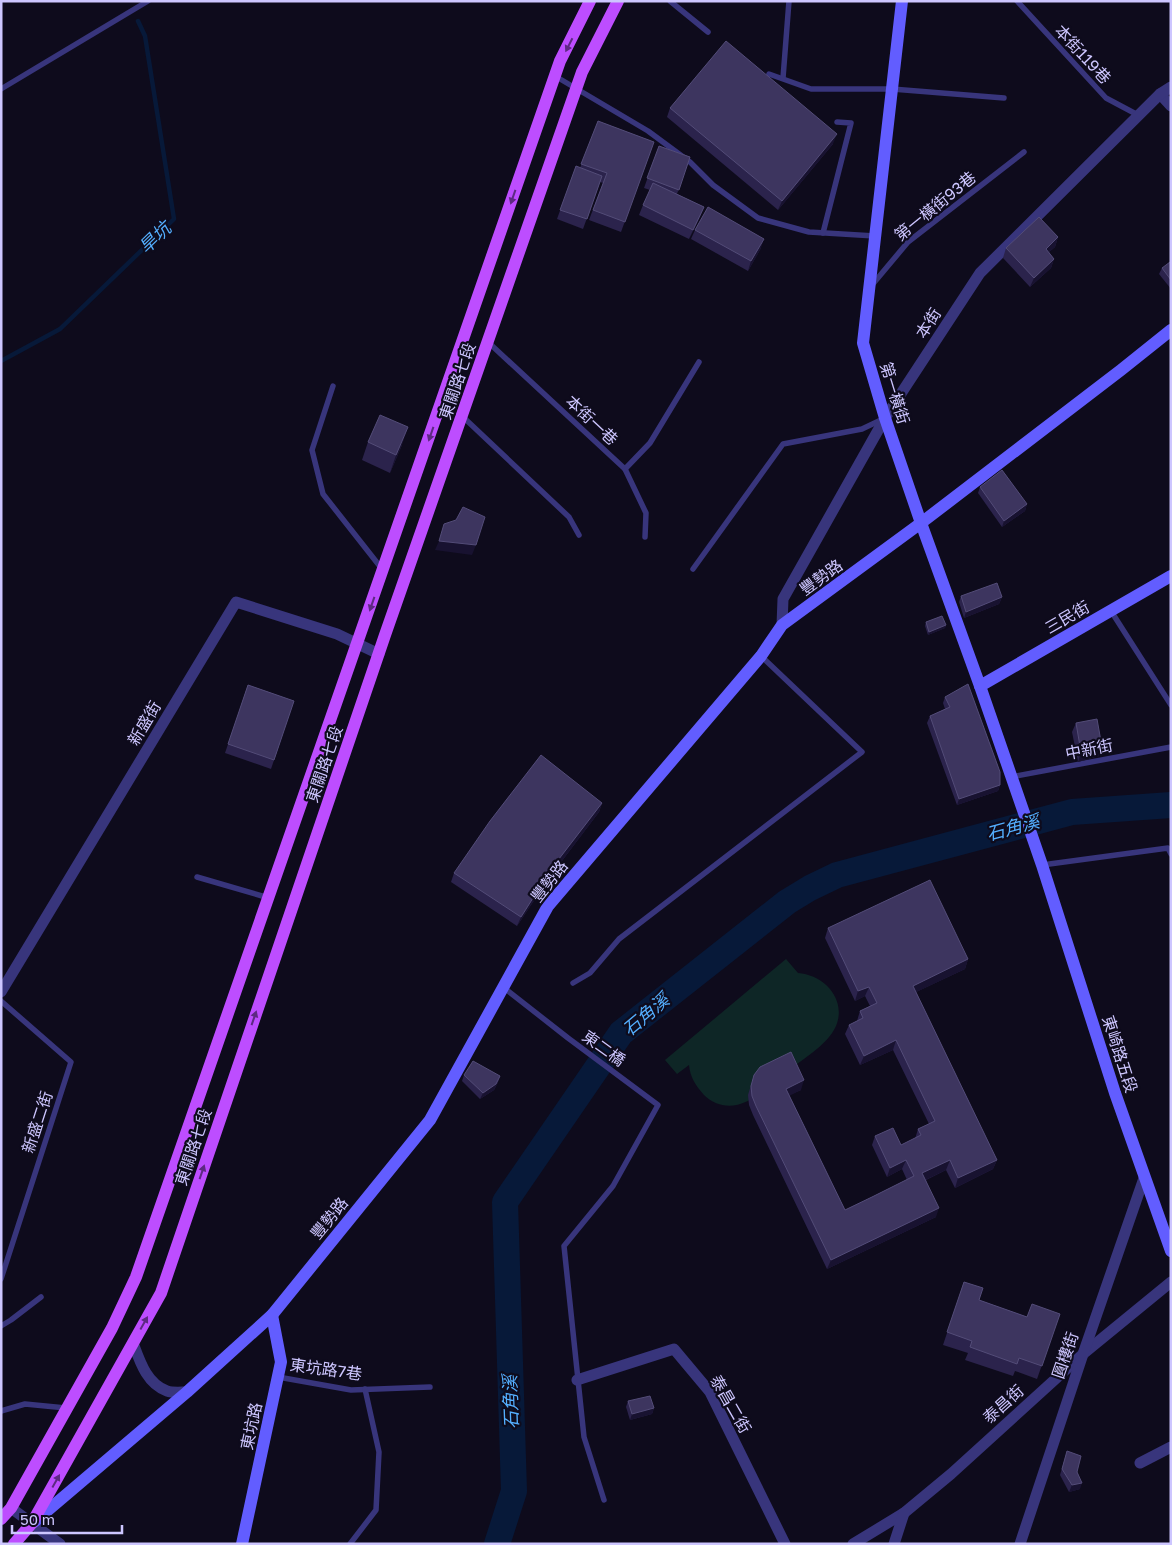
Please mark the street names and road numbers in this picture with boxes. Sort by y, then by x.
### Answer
street label: 本街119巷 [1051,20,1115,88]
street label: 第一橫街93巷 [890,167,980,245]
street label: 本街 [911,304,945,342]
street label: 東關路七段 [435,340,479,422]
street label: 第一橫街 [876,359,914,427]
street label: 本街一巷 [562,391,622,449]
street label: 豐勢路 [796,555,846,599]
street label: 三民街 [1041,596,1093,638]
street label: 新盛街 [123,697,165,749]
street label: 東關路七段 [302,723,346,805]
street label: 中新街 [1064,735,1114,763]
street label: 豐勢路 [526,856,572,906]
street label: 東崎路五段 [1098,1013,1142,1095]
street label: 東二橋 [579,1026,629,1070]
street label: 新盛二街 [18,1088,56,1156]
street label: 東關路七段 [171,1106,215,1188]
street label: 豐勢路 [306,1193,352,1243]
street label: 圓樓街 [1048,1329,1082,1381]
street label: 東坑路7巷 [289,1354,363,1384]
street label: 泰昌二街 [706,1371,756,1437]
street label: 泰昌街 [978,1381,1028,1427]
street label: 東坑路 [236,1400,266,1452]

